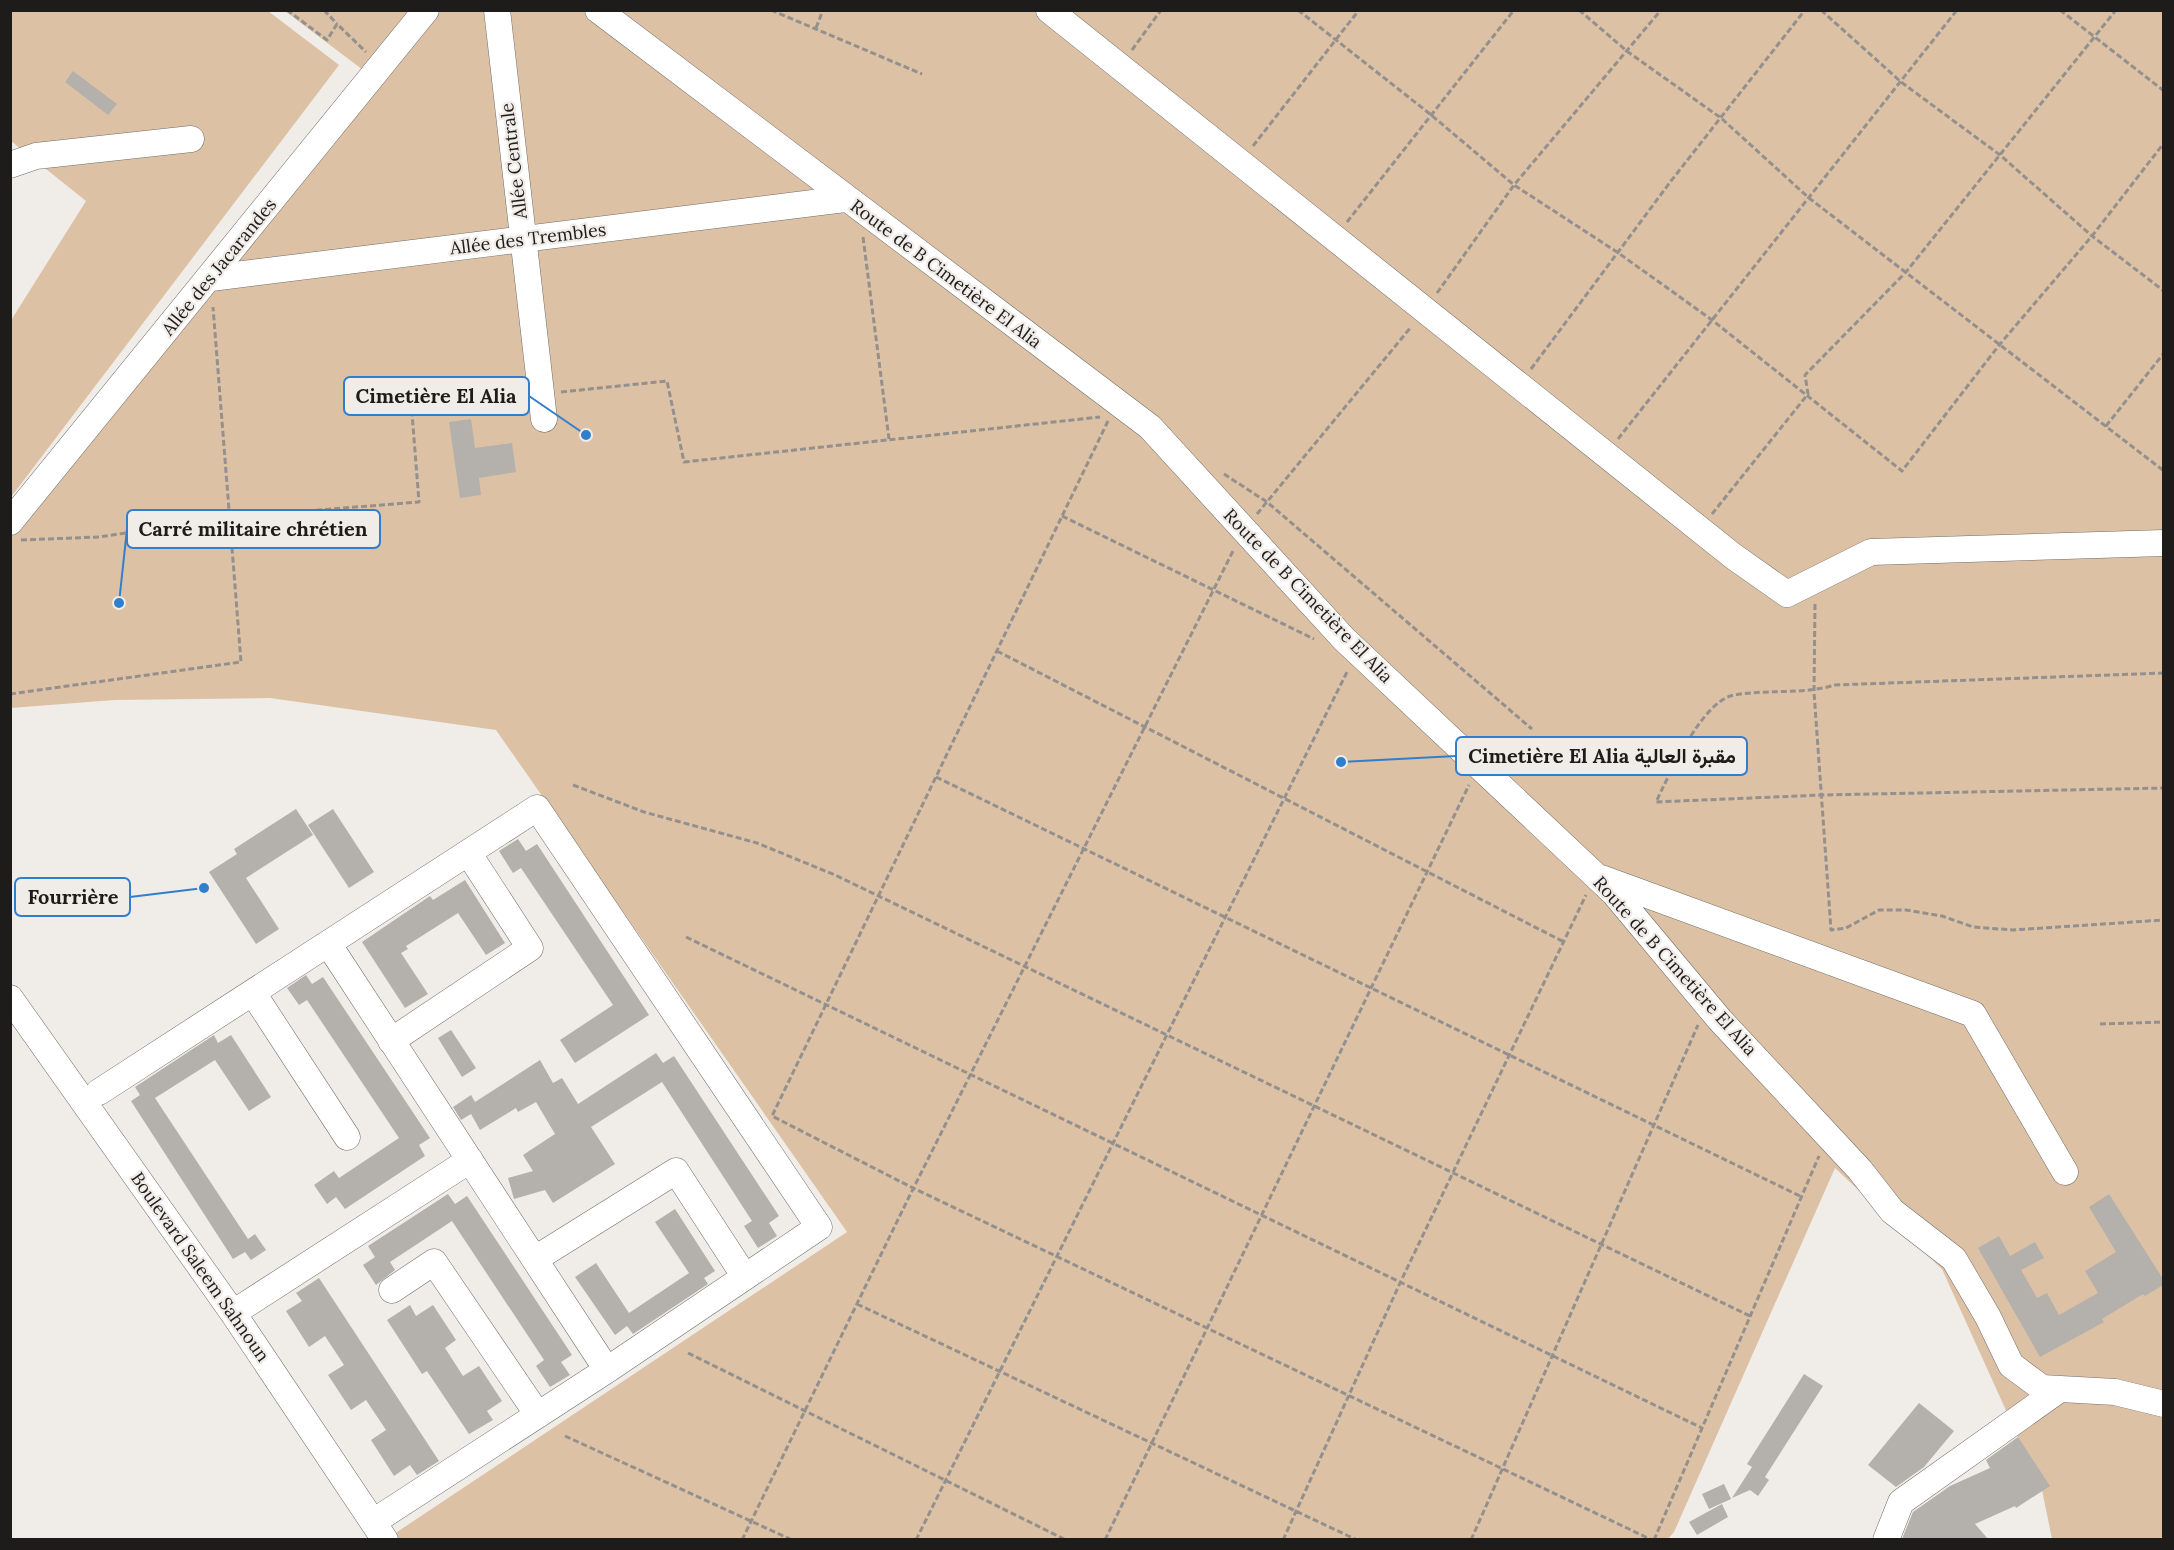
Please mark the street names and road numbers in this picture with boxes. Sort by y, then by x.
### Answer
street label: Allée Centrale [495,101,532,221]
street label: Allée des Jacarandes [156,193,281,341]
street label: Route de B Cimetière El Alia [846,194,1047,353]
street label: Allée des Trembles [448,218,607,260]
street label: Route de B Cimetière El Alia [1219,504,1398,688]
street label: Route de B Cimetière El Alia [1589,871,1762,1060]
street label: Boulevard Saleem Sahnoun [126,1167,275,1366]

